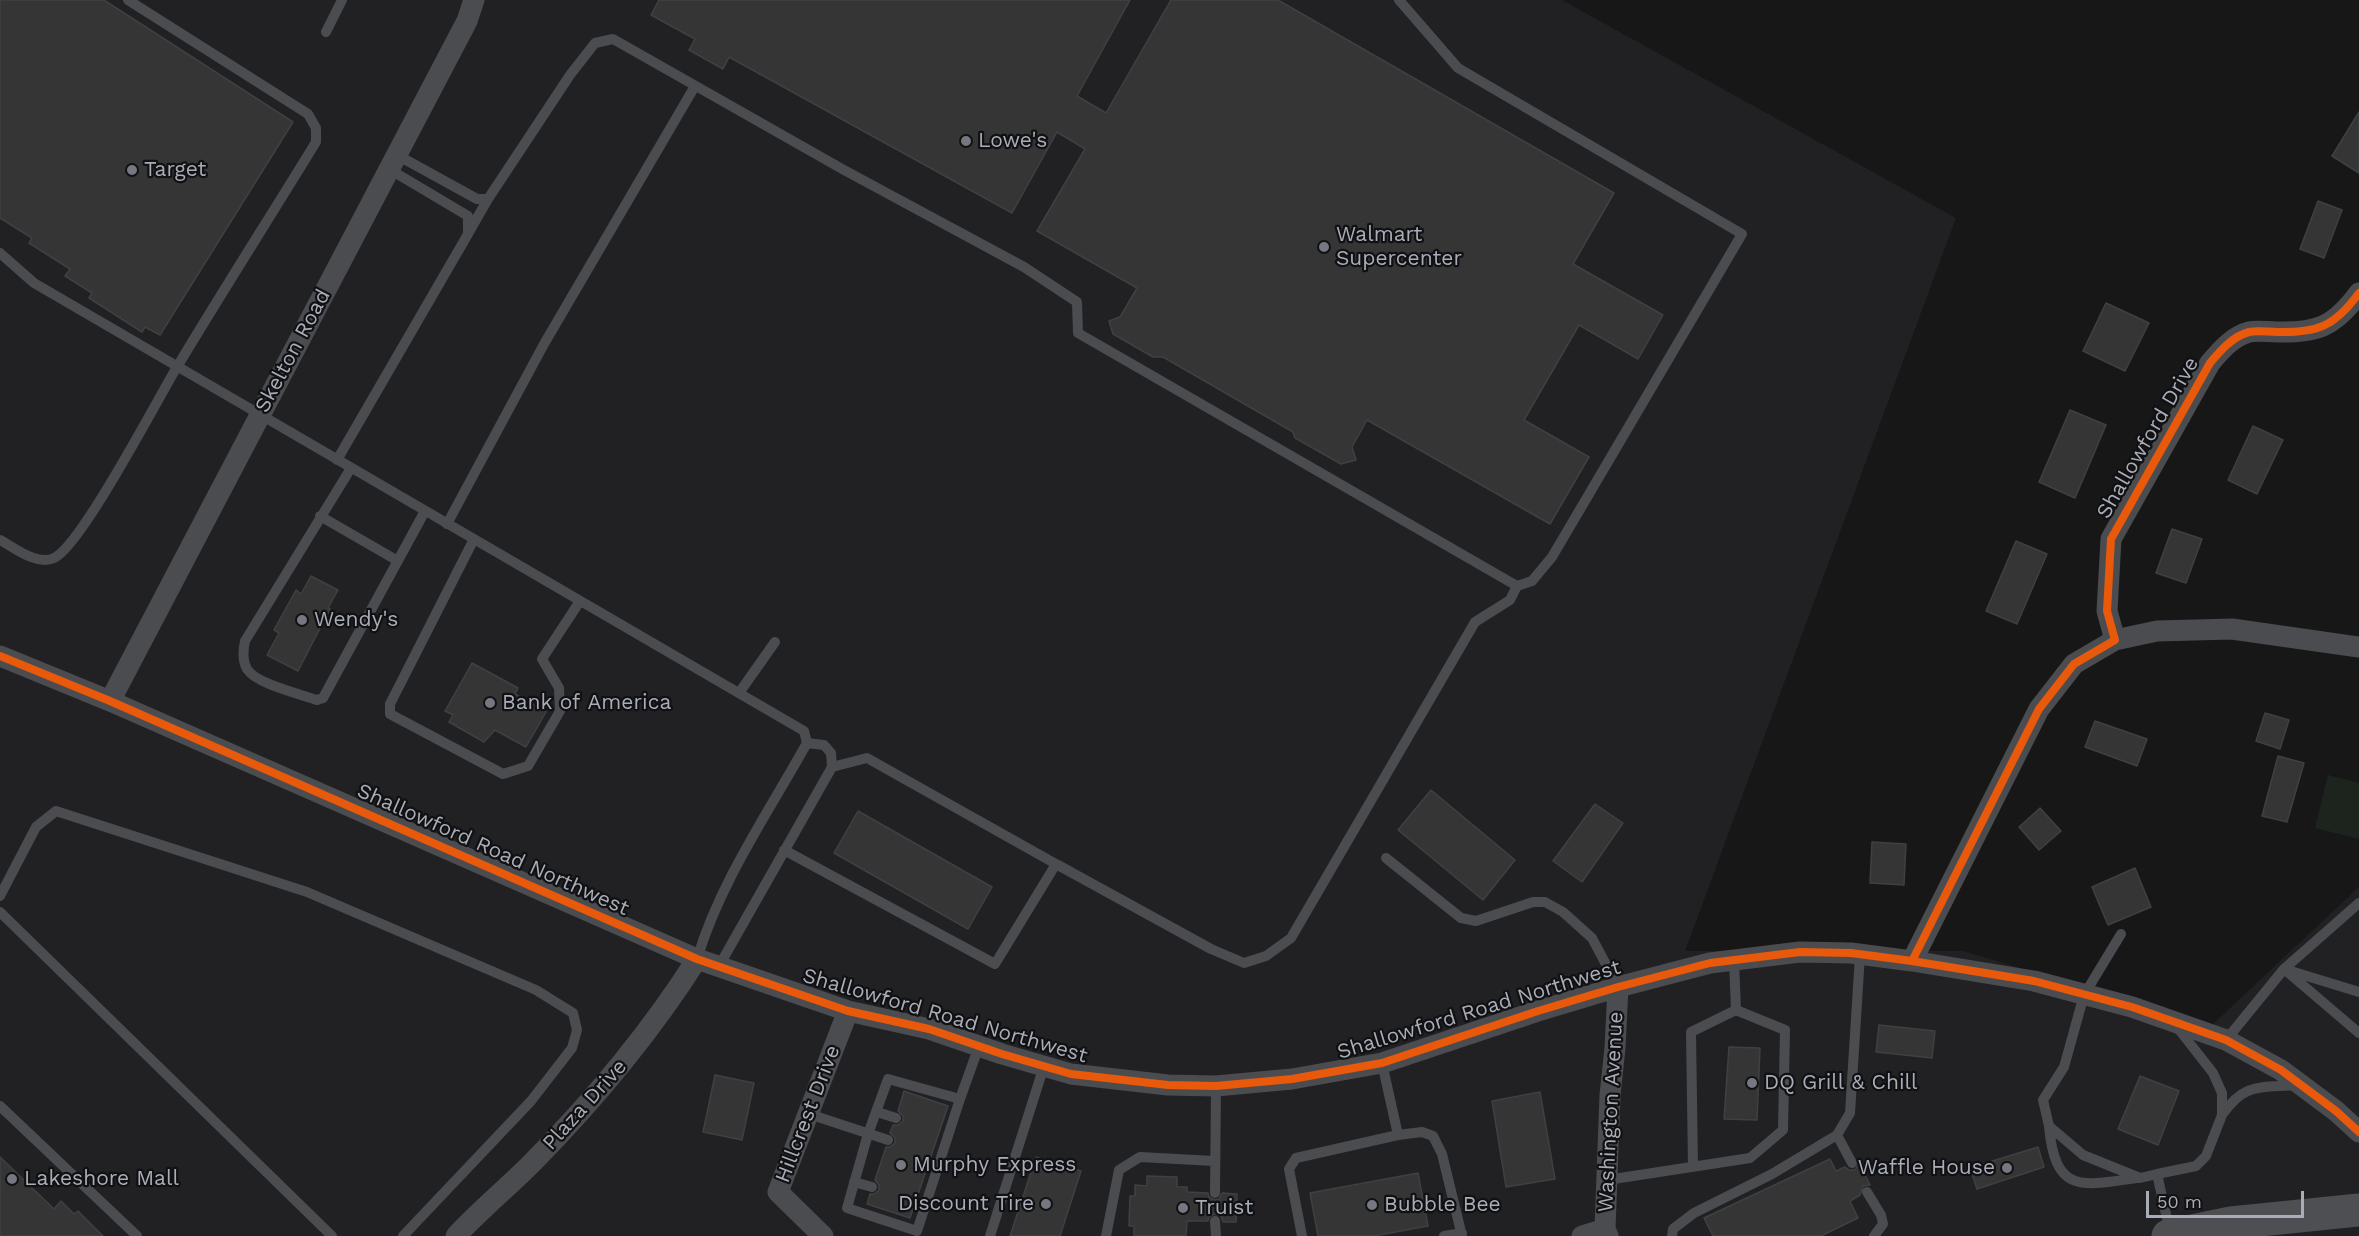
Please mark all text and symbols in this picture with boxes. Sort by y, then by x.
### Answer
place label: Lowe's [978,128,1047,154]
marker: Lowe's [959,134,973,148]
place label: Target [144,157,206,183]
marker: Target [125,163,139,177]
place label: Walmart Supercenter [1336,222,1462,272]
marker: Walmart Supercenter [1317,240,1331,254]
street label: Skelton Road [250,285,336,417]
street label: Shallowford Drive [2091,353,2205,523]
place label: Wendy's [314,607,398,633]
marker: Wendy's [295,613,309,627]
place label: Bank of America [502,690,671,716]
marker: Bank of America [483,696,497,710]
street label: Shallowford Road Northwest [353,778,633,922]
street label: Shallowford Road Northwest [1334,955,1624,1065]
street label: Shallowford Road Northwest [800,963,1090,1069]
street label: Washington Avenue [1593,1011,1629,1213]
street label: Hillcrest Drive [770,1042,846,1186]
street label: Plaza Drive [538,1054,632,1156]
place label: DQ Grill & Chill [1764,1070,1917,1096]
marker: DQ Grill & Chill [1745,1076,1759,1090]
place label: Murphy Express [913,1152,1076,1178]
place label: Waffle House [1858,1155,1995,1181]
marker: Murphy Express [894,1158,908,1172]
marker: Waffle House [2000,1161,2014,1175]
place label: Lakeshore Mall [24,1166,179,1192]
marker: Lakeshore Mall [5,1172,19,1186]
scale bar [2149,1179,2306,1217]
place label: Discount Tire [898,1191,1034,1217]
text: 50 m [2157,1191,2202,1212]
place label: Bubble Bee [1384,1192,1501,1218]
place label: Truist [1195,1195,1253,1221]
marker: Discount Tire [1039,1197,1053,1211]
marker: Bubble Bee [1365,1198,1379,1212]
marker: Truist [1176,1201,1190,1215]

